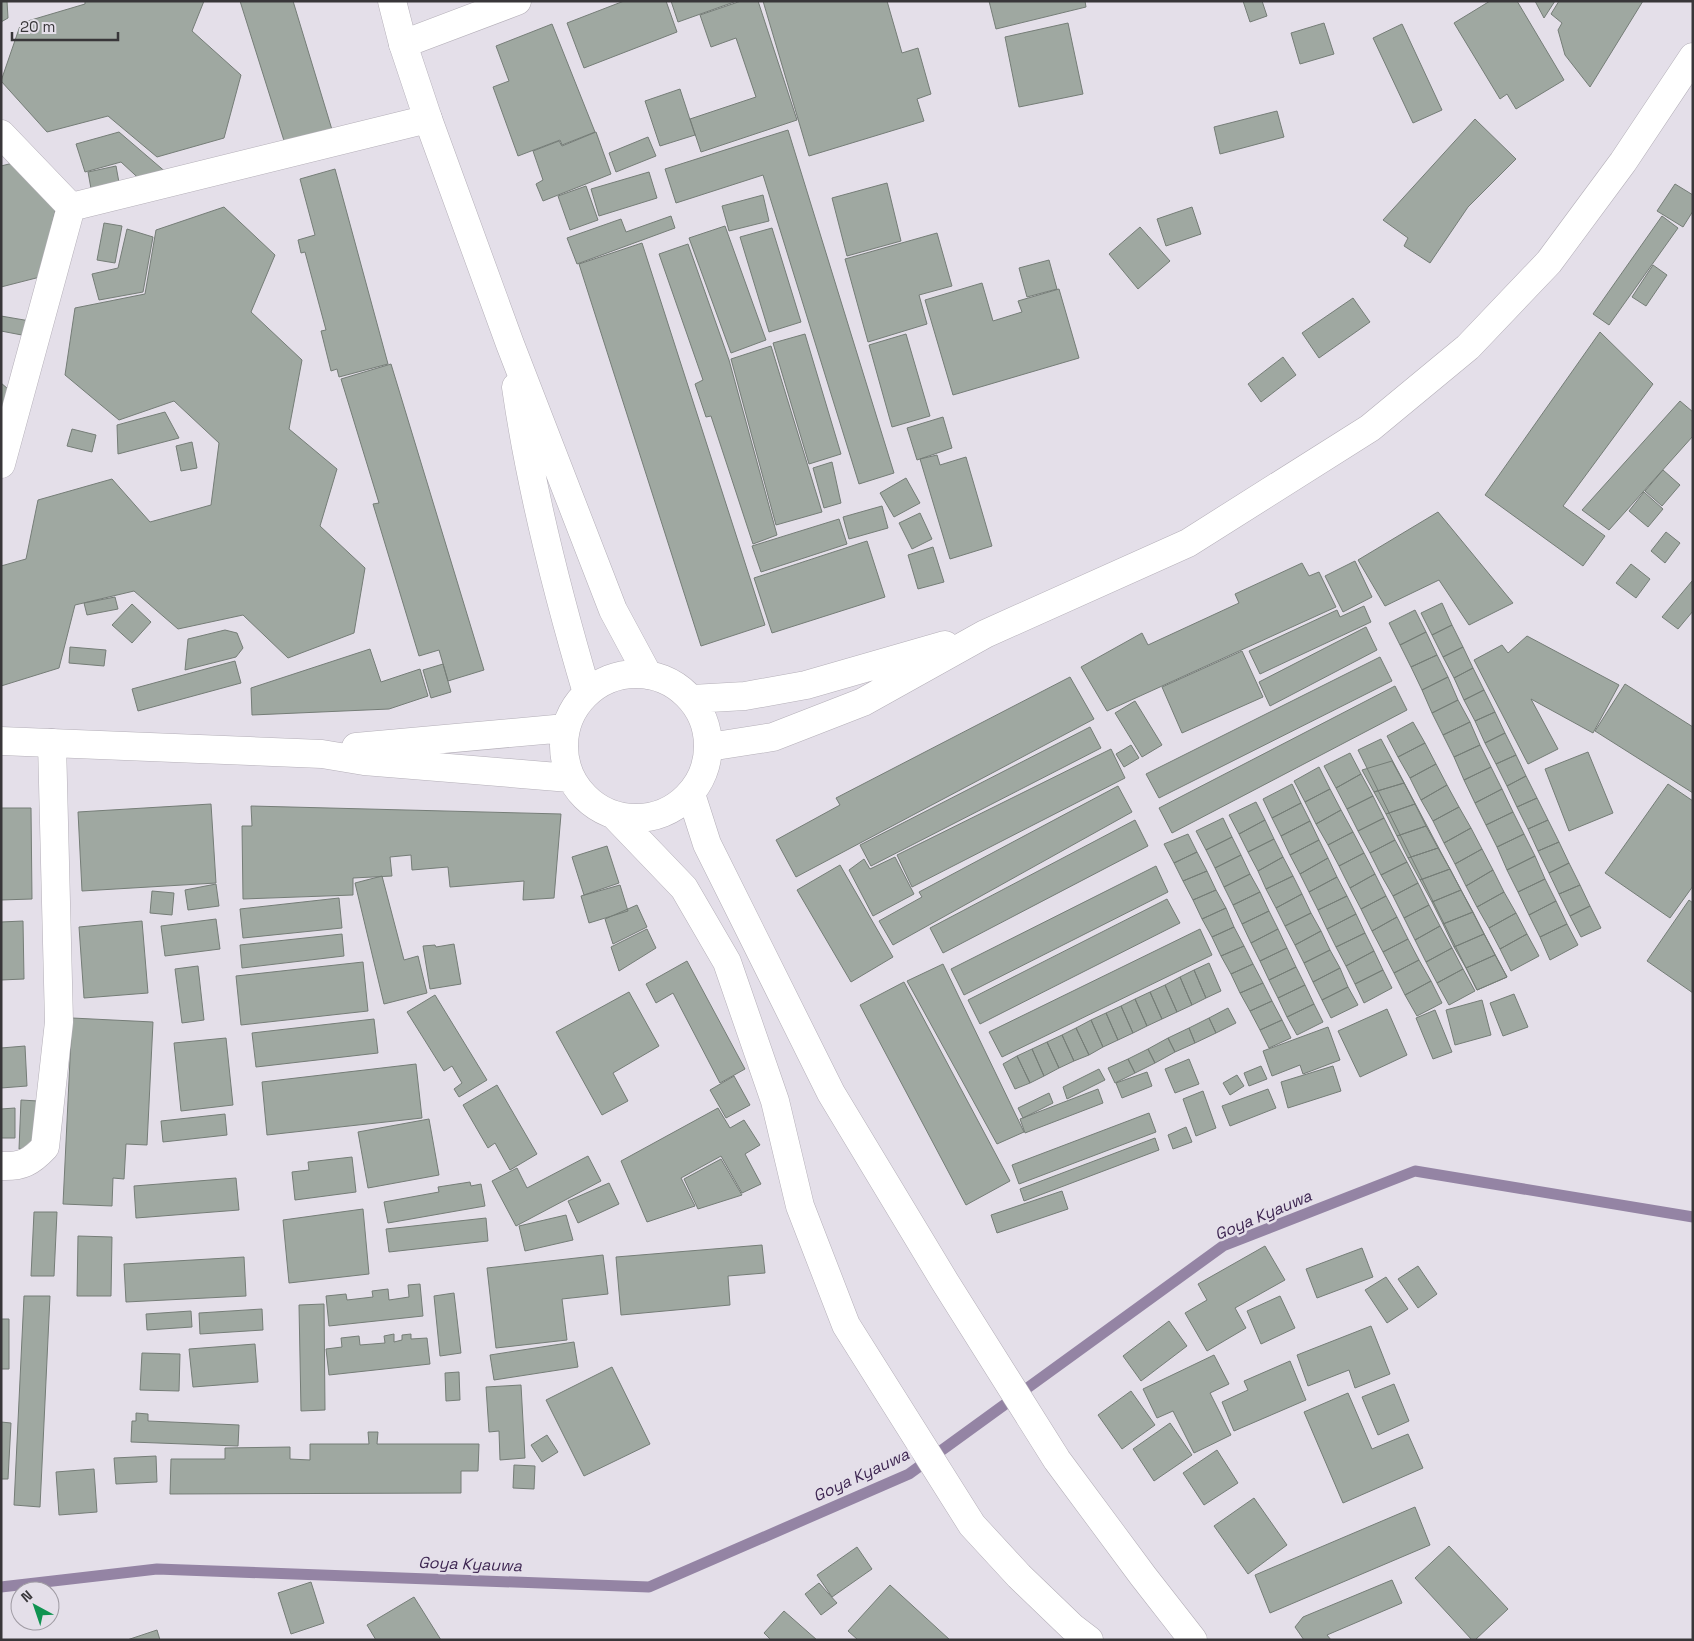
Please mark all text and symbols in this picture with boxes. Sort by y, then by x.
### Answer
scale bar [12,10,119,42]
text: 20 m [20,17,55,36]
water label: Goya Kyauwa [1211,1185,1316,1245]
water label: Goya Kyauwa [810,1443,913,1506]
water label: Goya Kyauwa [418,1552,523,1576]
north arrow [10,1581,60,1631]
text: N [17,1586,36,1606]

